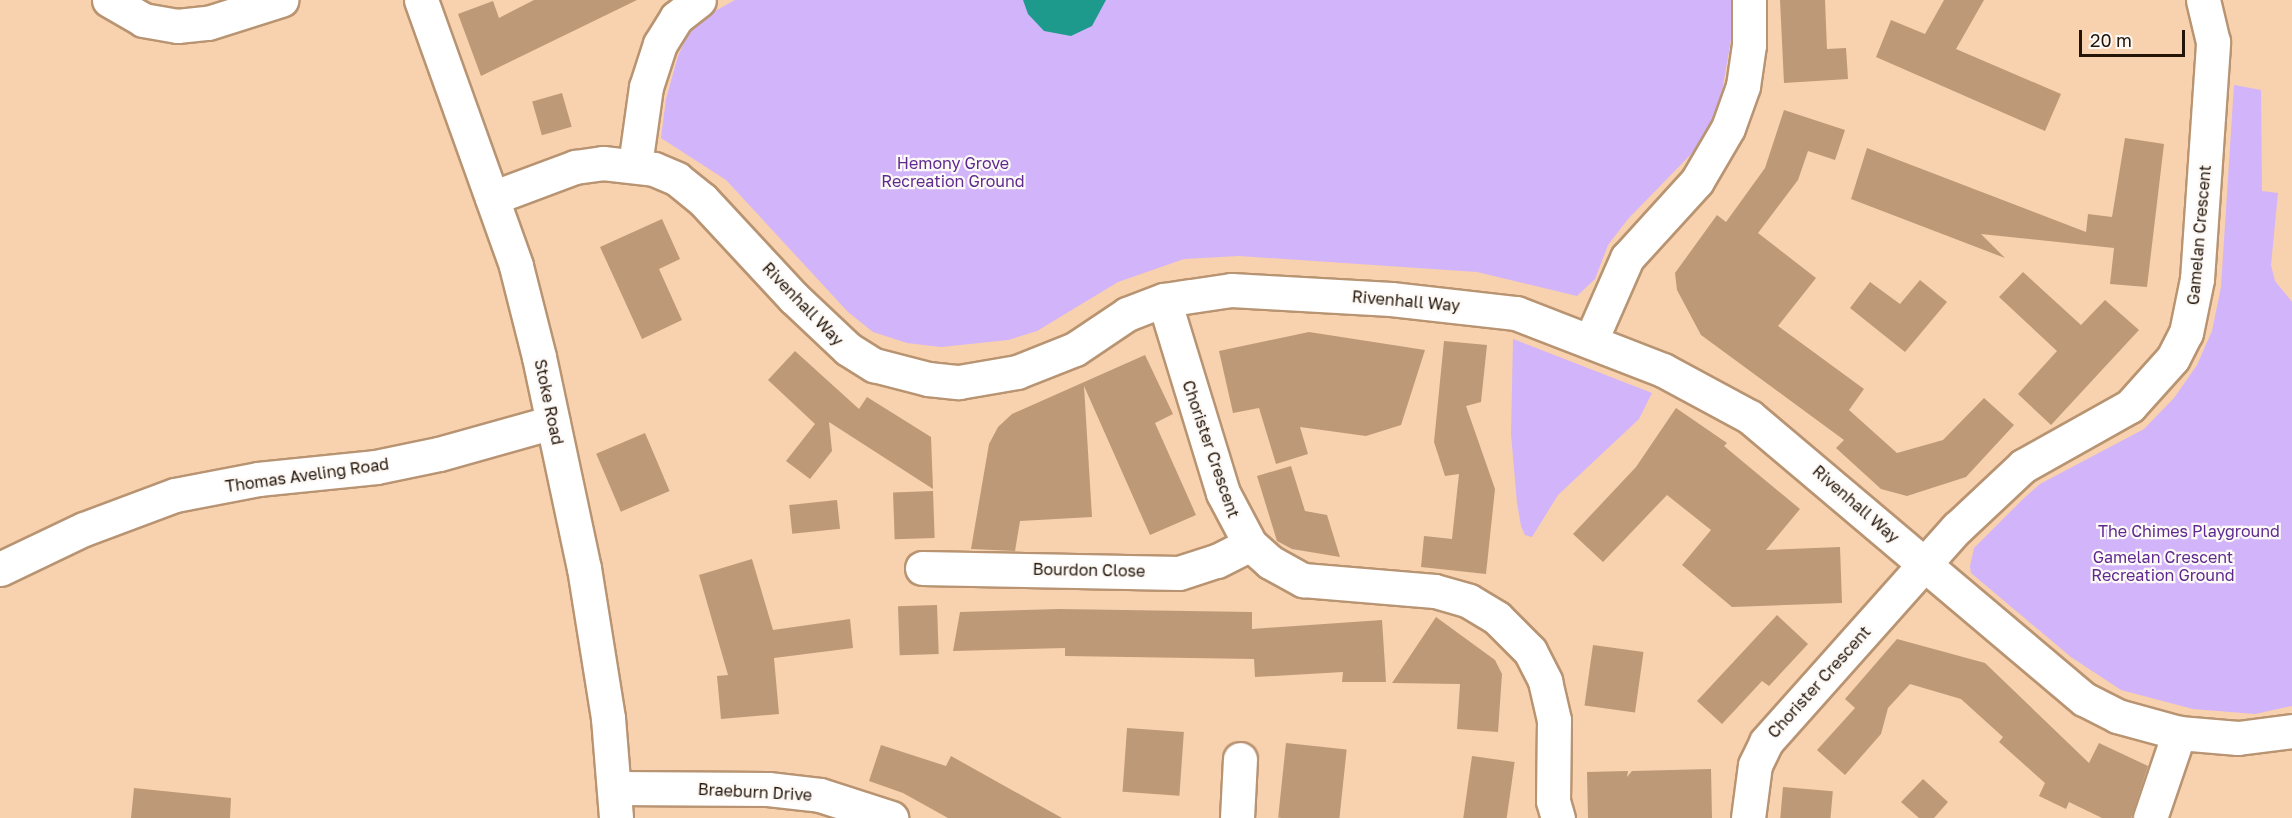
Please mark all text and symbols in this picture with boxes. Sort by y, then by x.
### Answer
scale bar [2082,18,2188,56]
text: 20 m [2090,29,2132,51]
park label: Hemony Grove Recreation Ground [881,153,1025,191]
street label: Gamelan Crescent [2183,164,2215,306]
street label: Rivenhall Way [758,258,848,350]
street label: Rivenhall Way [1351,287,1461,315]
street label: Stoke Road [531,357,567,447]
street label: Chorister Crescent [1178,378,1244,520]
street label: Thomas Aveling Road [224,454,390,496]
street label: Rivenhall Way [1809,461,1903,547]
park label: The Chimes Playground [2098,521,2280,541]
park label: Gamelan Crescent Recreation Ground [2091,547,2235,585]
street label: Bourdon Close [1033,559,1145,581]
street label: Chorister Crescent [1764,622,1874,742]
street label: Braeburn Drive [697,779,813,805]

